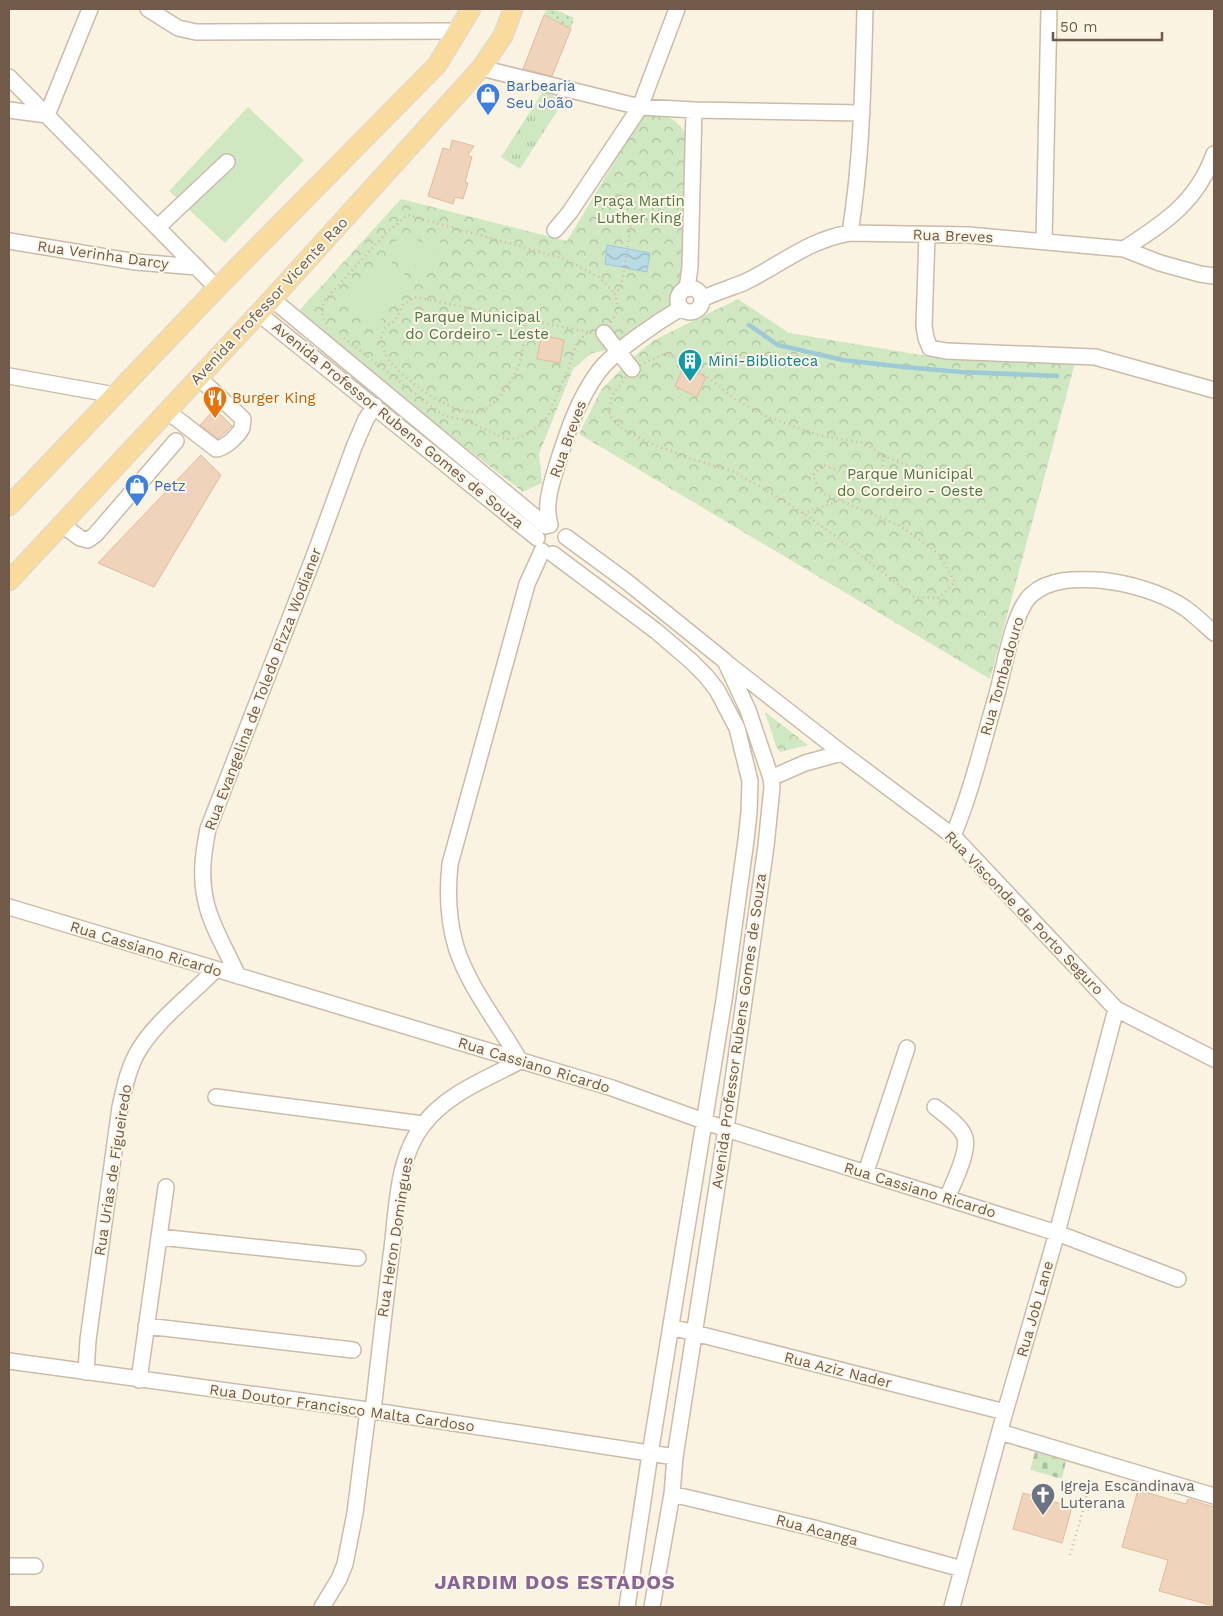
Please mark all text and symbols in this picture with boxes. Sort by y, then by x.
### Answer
scale bar [1053,10,1162,42]
text: 50 m [1060,18,1097,36]
place label: Barbearia Seu João [506,77,576,112]
shop icon: Barbearia Seu João [475,82,501,116]
park label: Praça Martin Luther King [593,192,685,227]
street label: Avenida Professor Vicente Rao [186,213,352,389]
street label: Rua Breves [912,226,994,246]
street label: Rua Verinha Darcy [36,237,170,273]
park label: Parque Municipal do Cordeiro - Leste [405,308,549,343]
street label: Avenida Professor Rubens Gomes de Souza [269,318,528,533]
building icon: Mini-Biblioteca [677,348,703,382]
place label: Mini-Biblioteca [708,352,819,370]
restaurant icon: Burger King [202,385,228,419]
place label: Burger King [232,389,315,407]
street label: Rua Breves [546,398,590,480]
park label: Parque Municipal do Cordeiro - Oeste [837,465,983,500]
shop icon: Petz [124,473,150,507]
place label: Petz [154,477,186,495]
street label: Rua Evangelina de Toledo Pizza Wodianer [201,545,325,833]
street label: Rua Tombadouro [976,614,1028,738]
street label: Rua Visconde de Porto Seguro [941,827,1107,999]
street label: Avenida Professor Rubens Gomes de Souza [708,872,770,1190]
street label: Rua Cassiano Ricardo [68,917,224,981]
street label: Rua Cassiano Ricardo [456,1033,612,1097]
street label: Rua Urias de Figueiredo [91,1083,135,1257]
street label: Rua Heron Domingues [373,1155,417,1319]
street label: Rua Cassiano Ricardo [842,1158,998,1222]
street label: Rua Job Lane [1013,1259,1057,1359]
street label: Rua Aziz Nader [782,1348,894,1392]
street label: Rua Doutor Francisco Malta Cardoso [208,1380,476,1436]
place label: Igreja Escandinava Luterana [1060,1477,1195,1512]
church icon: Igreja Escandinava Luterana [1030,1482,1056,1516]
street label: Rua Acanga [774,1510,860,1550]
district label: JARDIM DOS ESTADOS [434,1570,676,1594]

